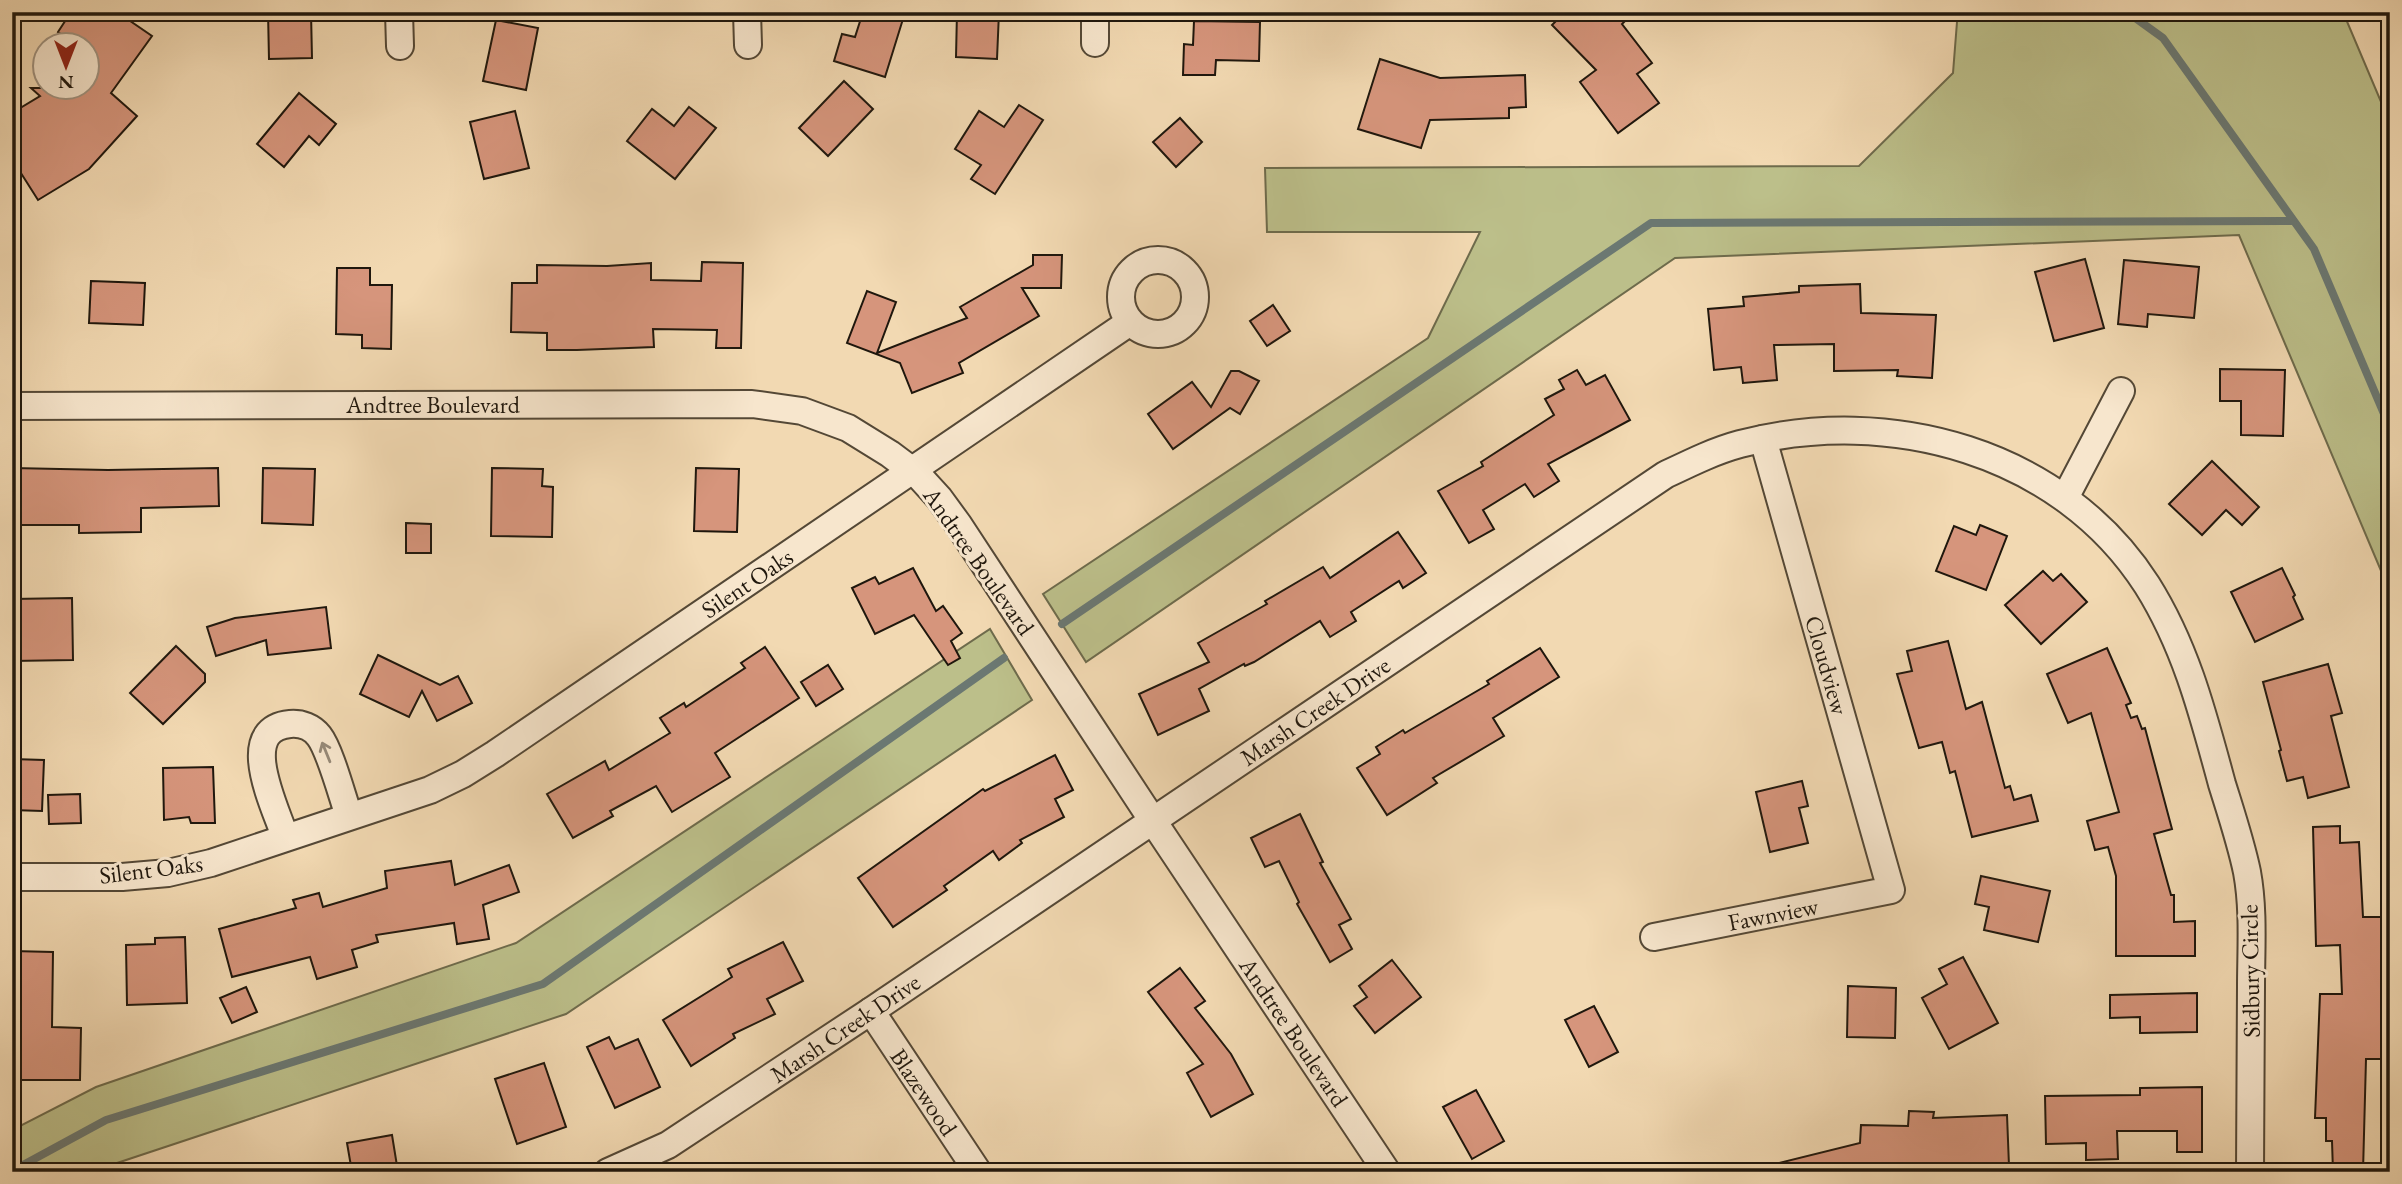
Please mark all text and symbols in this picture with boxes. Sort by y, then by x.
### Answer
north arrow [32,32,102,102]
text: N [58,70,74,95]
street label: Andtree Boulevard [345,389,521,420]
street label: Andtree Boulevard [916,480,1042,642]
street label: Silent Oaks [695,541,799,625]
street label: Cloudview [1798,612,1856,719]
street label: Marsh Creek Drive [1234,649,1396,773]
one-way arrow [318,741,331,763]
street label: Silent Oaks [97,847,205,891]
street label: Fawnview [1725,890,1821,938]
street label: Sidbury Circle [2233,904,2267,1038]
street label: Andtree Boulevard [1232,950,1356,1113]
street label: Marsh Creek Drive [764,966,926,1090]
street label: Blazewood [883,1042,965,1142]

